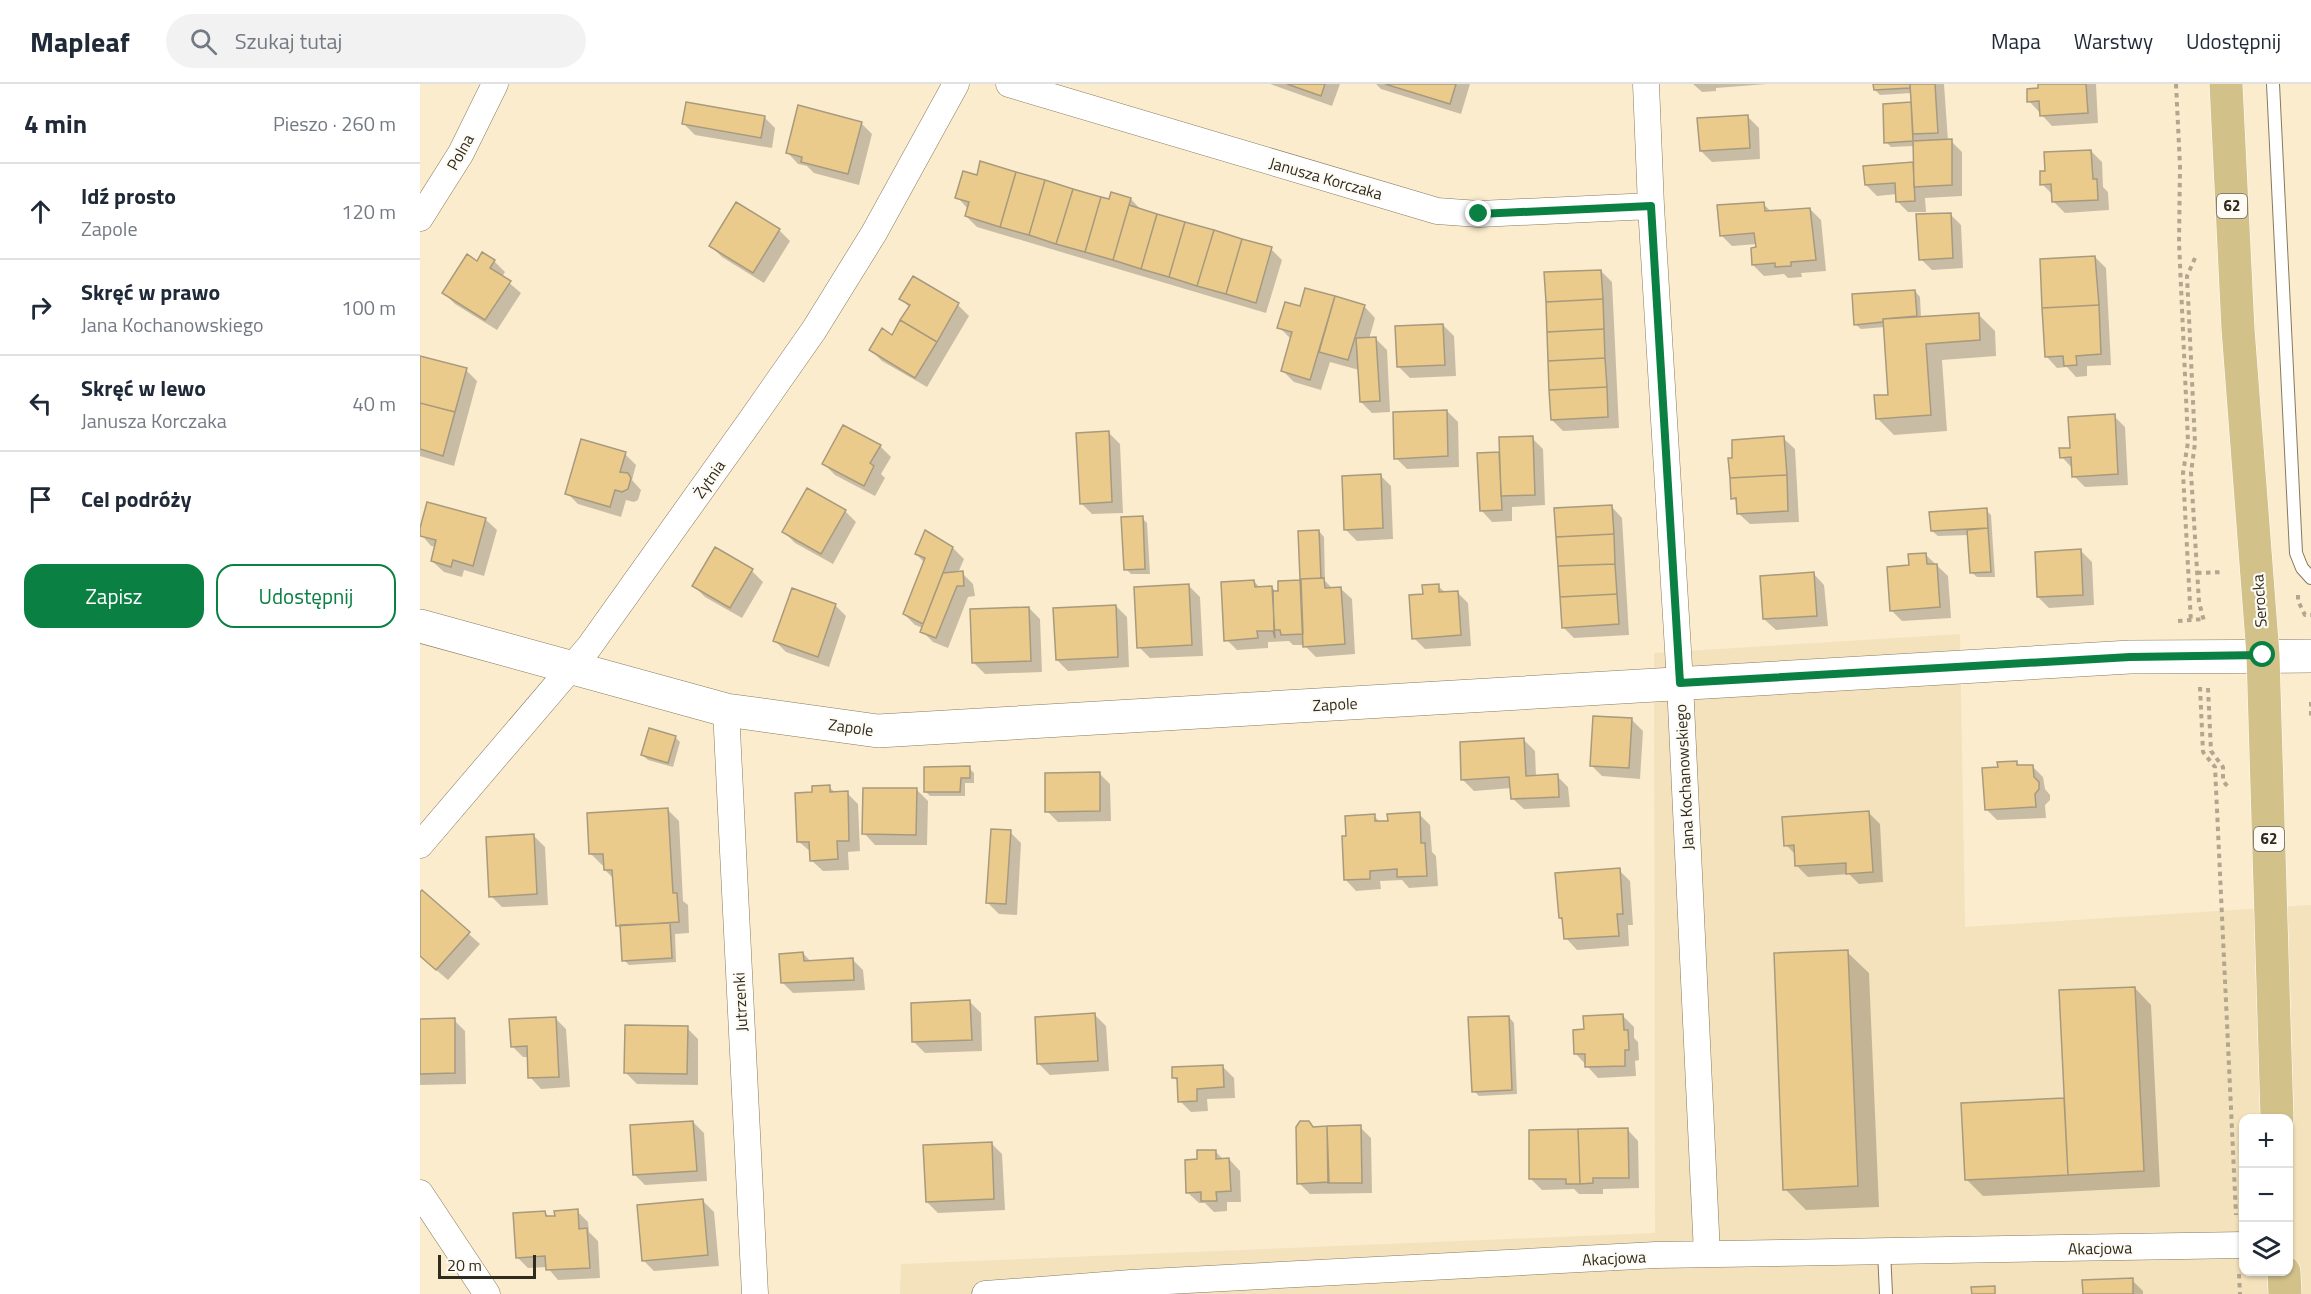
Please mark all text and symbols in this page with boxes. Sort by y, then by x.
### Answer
search box [166,14,586,68]
text: Mapleaf [30,20,130,63]
text: Szukaj tutaj [235,24,342,58]
icon: search [187,25,220,58]
text: Mapa [1991,25,2041,57]
text: Warstwy [2074,25,2153,57]
text: Udostępnij [2186,25,2281,57]
text: 4 min [24,104,87,143]
text: Pieszo · 260 m [273,108,396,139]
street label: Polna [440,129,480,175]
street label: Janusza Korczaka [1267,150,1385,206]
text: Idź prosto [81,179,176,213]
road number: 62 [2217,194,2247,218]
icon: ahead [24,195,57,228]
text: 120 m [341,196,396,227]
route end [1465,200,1491,226]
text: Zapole [81,213,138,244]
text: Skręć w prawo [81,275,220,309]
icon: right [24,291,57,324]
text: 100 m [341,292,396,323]
text: Jana Kochanowskiego [81,309,264,340]
text: Skręć w lewo [81,371,206,405]
icon: left [24,387,57,420]
text: 40 m [352,388,396,419]
text: Janusza Korczaka [81,405,227,436]
street label: Żytnia [687,455,731,503]
text: Cel podróży [81,482,191,516]
icon: arrive [24,483,57,516]
button: Zapisz [24,564,204,628]
button: Udostępnij [216,564,396,628]
street label: Serocka [2245,574,2273,628]
route start [2249,641,2275,667]
street label: Zapole [1312,691,1358,717]
street label: Jana Kochanowskiego [1668,703,1700,851]
street label: Zapole [827,712,875,742]
road number: 62 [2254,827,2284,851]
street label: Jutrzenki [726,972,754,1032]
map controls [2239,1114,2293,1276]
button: + [2239,1114,2293,1168]
button: − [2239,1168,2293,1222]
button: layers [2239,1222,2293,1276]
street label: Akacjowa [2068,1235,2132,1261]
street label: Akacjowa [1581,1244,1647,1272]
scale bar [438,1252,536,1280]
text: 20 m [447,1253,482,1277]

